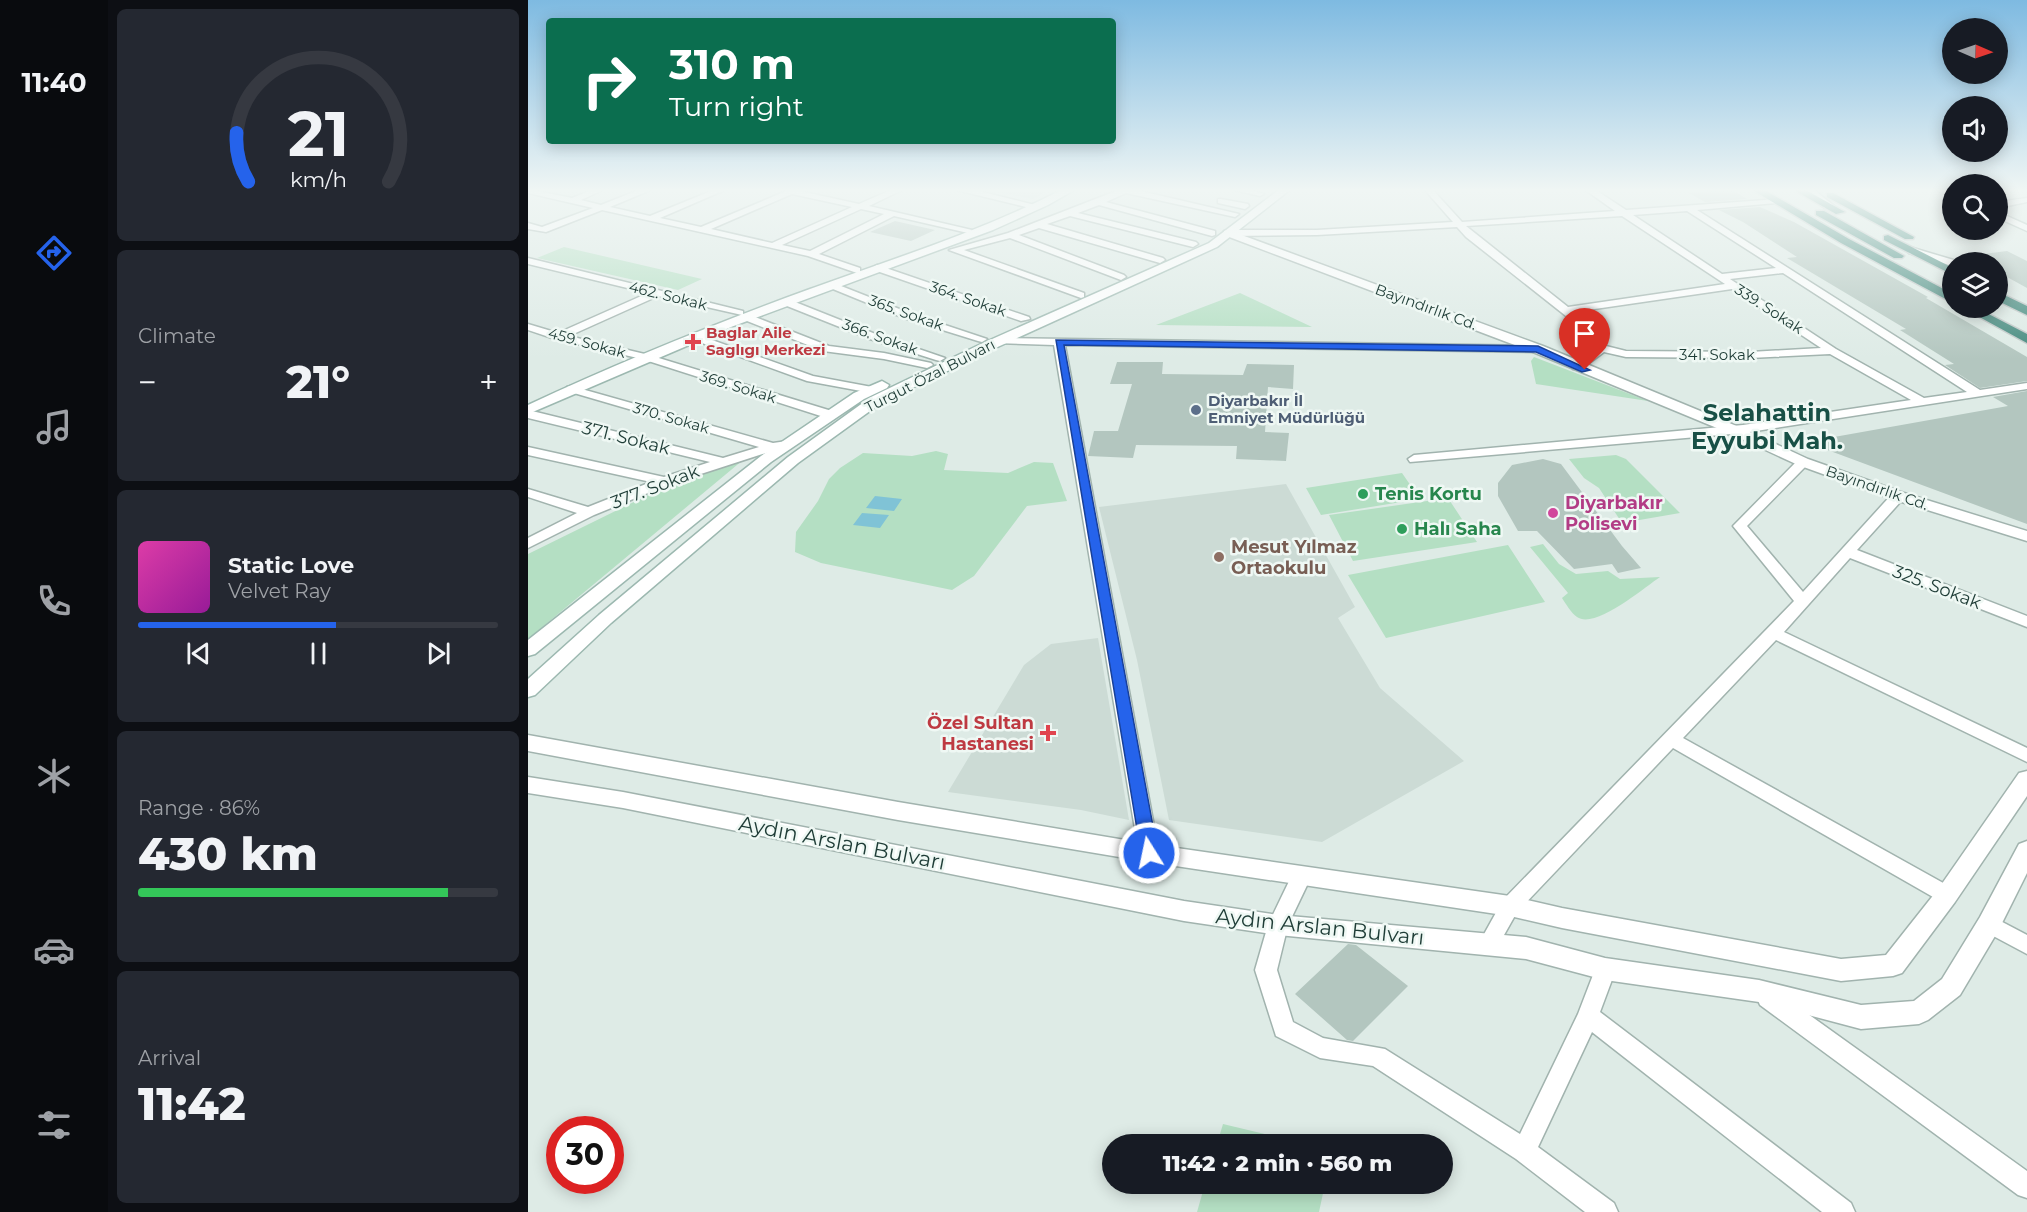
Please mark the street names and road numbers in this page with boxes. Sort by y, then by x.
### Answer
street label: 364. Sokak [927,276,1009,321]
street label: 462. Sokak [627,277,709,314]
street label: Bayındırlık Cd. [1373,279,1480,334]
street label: 339. Sokak [1731,279,1807,338]
street label: 365. Sokak [866,290,946,335]
street label: 366. Sokak [840,314,921,359]
street label: 459. Sokak [546,323,628,362]
street label: Turgut Özal Bulvarı [861,334,998,417]
street label: 341. Sokak [1679,345,1755,364]
street label: 369. Sokak [698,366,779,407]
street label: 370. Sokak [631,398,712,438]
street label: 371. Sokak [580,416,673,460]
street label: 377. Sokak [608,460,703,514]
street label: Bayındırlık Cd. [1824,461,1931,514]
street label: 325. Sokak [1889,560,1985,614]
street label: Aydın Arslan Bulvarı [737,810,947,875]
street label: Aydın Arslan Bulvarı [1215,903,1426,950]

